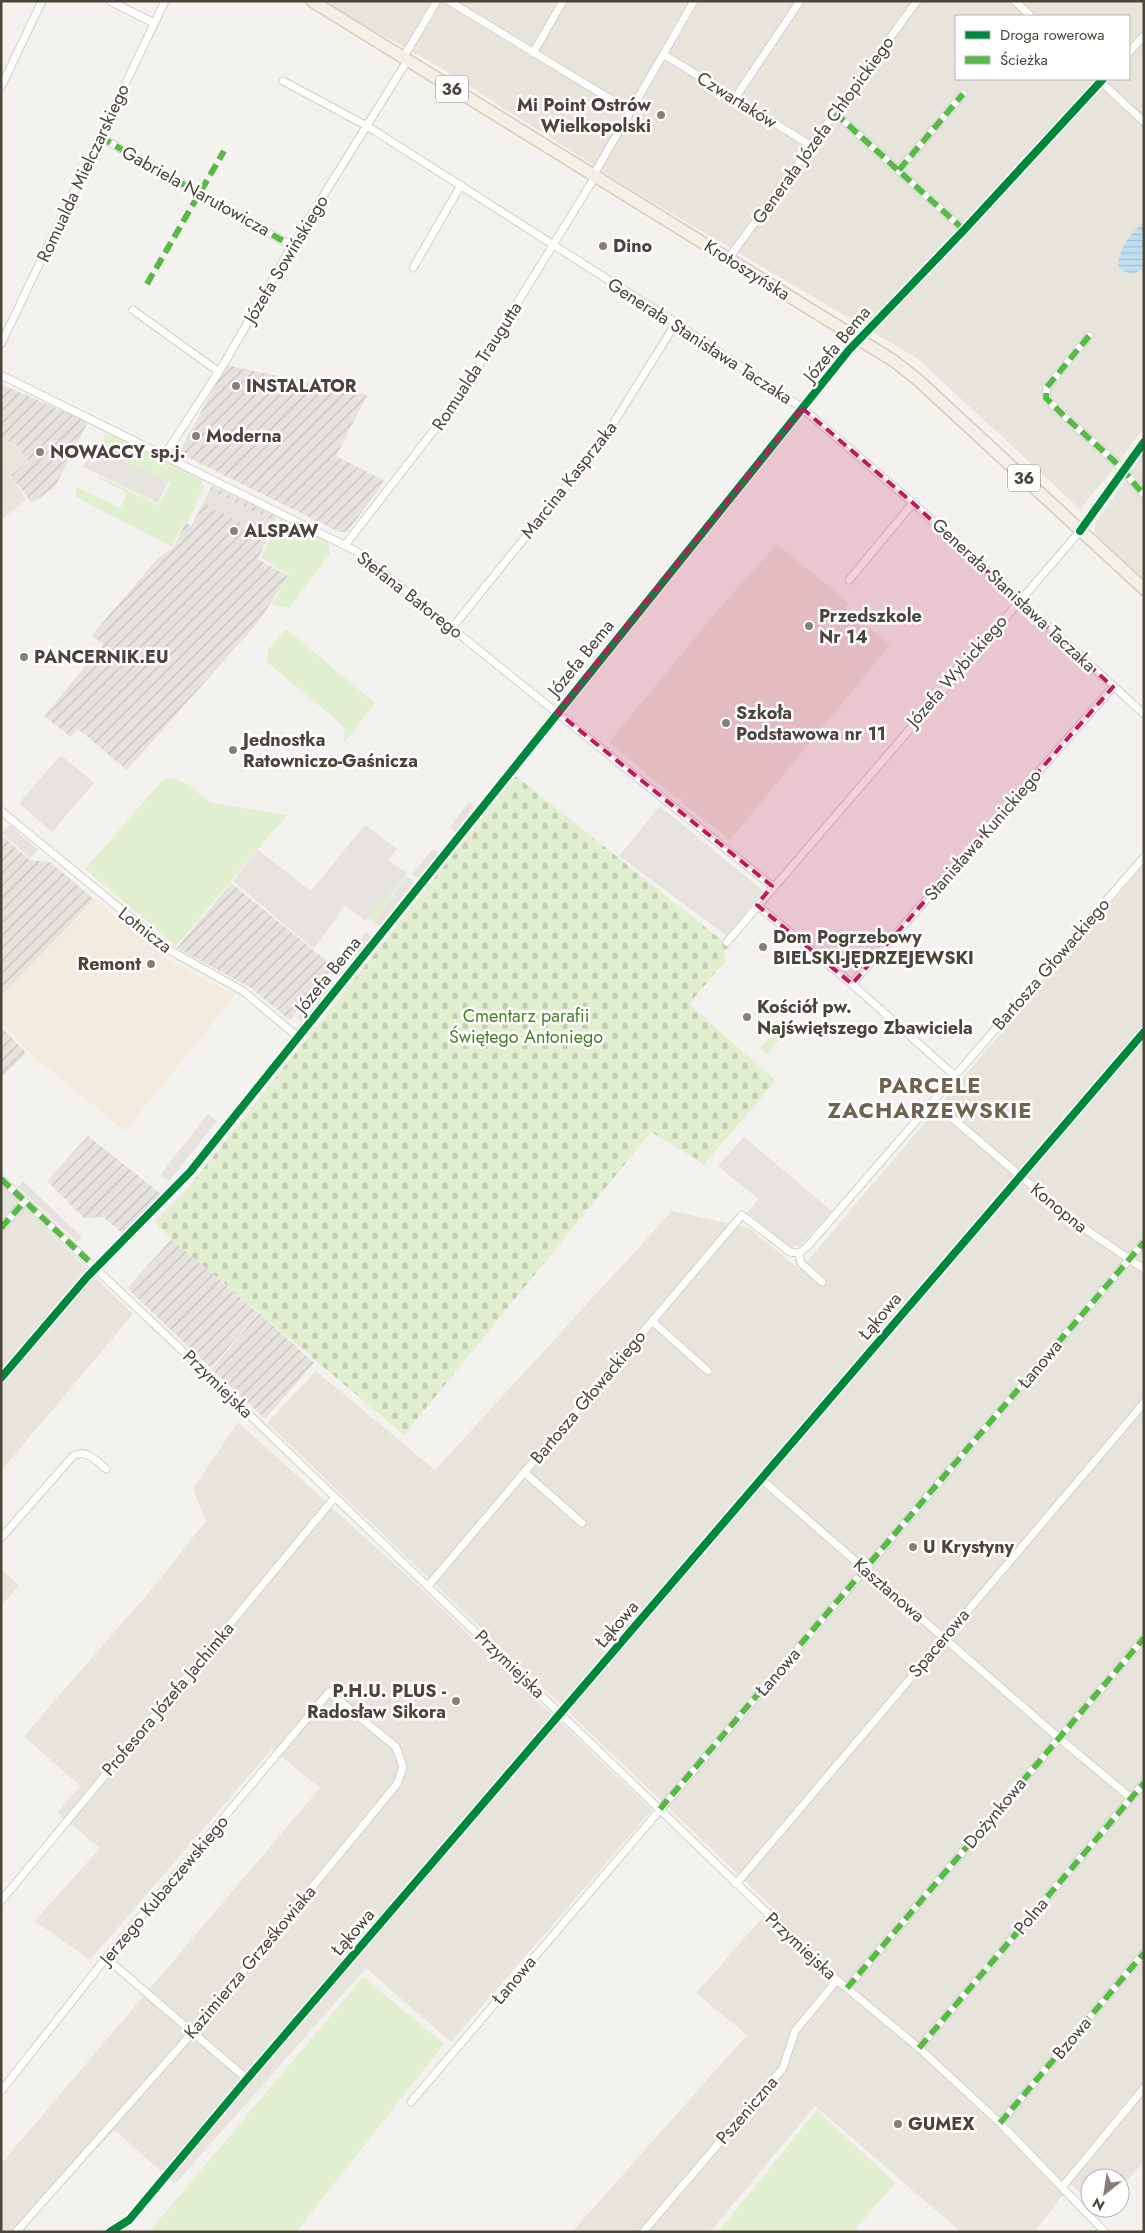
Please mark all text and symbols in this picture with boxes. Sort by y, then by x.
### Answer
legend [955,15,1130,80]
text: Droga rowerowa [1000,24,1104,46]
street label: Generała Józefa Chłopickiego [746,31,900,229]
text: Ścieżka [1000,49,1048,71]
street label: Czwartaków [692,65,783,135]
road number: 36 [436,76,468,102]
street label: Romualda Mielczarskiego [30,79,136,266]
place label: Mi Point Ostrów Wielkopolski [517,92,651,139]
marker: Mi Point Ostrów Wielkopolski [655,109,667,121]
street label: Gabriela Narutowicza [117,139,275,243]
street label: Józefa Sowińskiego [236,190,335,330]
place label: Dino [613,233,653,259]
street label: Krotoszyńska [699,233,795,307]
marker: Dino [597,240,609,252]
street label: Generała Stanisława Taczaka [603,271,797,411]
street label: Romualda Traugutta [426,297,528,435]
street label: Józefa Bema [796,300,877,389]
place label: INSTALATOR [246,373,357,399]
marker: INSTALATOR [230,380,242,392]
street label: Marcina Kasprzaka [515,416,623,544]
place label: Moderna [206,423,282,449]
marker: Moderna [190,430,202,442]
place label: NOWACCY sp.j. [50,439,185,465]
marker: NOWACCY sp.j. [34,446,46,458]
road number: 36 [1008,464,1040,492]
street label: Generała Stanisława Taczaka [926,512,1102,678]
place label: ALSPAW [243,518,319,544]
marker: ALSPAW [228,525,240,537]
street label: Stefana Batorego [351,545,469,645]
place label: Przedszkole Nr 14 [819,603,922,650]
street label: Józefa Wybickiego [899,609,1013,734]
street label: Józefa Bema [541,614,620,704]
marker: Przedszkole Nr 14 [803,620,815,632]
place label: PANCERNIK.EU [34,644,169,670]
marker: PANCERNIK.EU [18,651,30,663]
place label: Szkoła Podstawowa nr 11 [736,700,886,747]
marker: Szkoła Podstawowa nr 11 [720,717,732,729]
place label: Jednostka Ratowniczo-Gaśnicza [240,727,418,774]
marker: Jednostka Ratowniczo-Gaśnicza [227,744,239,756]
street label: Stanisława Kunickiego [918,763,1048,907]
street label: Bartosza Głowackiego [986,892,1116,1036]
street label: Lotnicza [113,901,177,959]
place label: Dom Pogrzebowy BIELSKI-JĘDRZEJEWSKI [773,924,974,971]
street label: Józefa Bema [288,931,367,1021]
marker: Dom Pogrzebowy BIELSKI-JĘDRZEJEWSKI [757,941,769,953]
place label: Remont [78,951,141,977]
marker: Remont [145,958,157,970]
place label: Kościół pw. Najświętszego Zbawiciela [757,994,973,1041]
park label: Cmentarz parafii Świętego Antoniego [449,1003,603,1050]
marker: Kościół pw. Najświętszego Zbawiciela [741,1011,753,1023]
district label: PARCELE ZACHARZEWSKIE [827,1069,1033,1126]
street label: Konopna [1025,1177,1093,1239]
street label: Łąkowa [852,1287,908,1346]
street label: Bartosza Głowackiego [524,1324,652,1470]
street label: Łanowa [1011,1334,1068,1395]
street label: Przymiejska [177,1344,259,1424]
place label: U Krystyny [923,1534,1014,1560]
marker: U Krystyny [907,1541,919,1553]
street label: Kasztanowa [848,1552,930,1628]
street label: Łąkowa [589,1595,645,1654]
street label: Spacerowa [902,1603,976,1683]
street label: Profesora Józefa Jachimka [96,1616,240,1782]
street label: Przymiejska [469,1624,551,1704]
street label: Łanowa [749,1642,806,1703]
place label: P.H.U. PLUS - Radosław Sikora [307,1678,446,1725]
marker: P.H.U. PLUS - Radosław Sikora [450,1695,462,1707]
street label: Dożynkowa [957,1772,1033,1854]
street label: Jerzego Kubaczewskiego [92,1809,235,1972]
street label: Kazimierza Grześkowiaka [178,1880,322,2044]
street label: Polna [1008,1892,1054,1940]
street label: Łąkowa [325,1903,381,1962]
street label: Przymiejska [760,1906,842,1986]
street label: Łanowa [485,1950,542,2011]
street label: Bzowa [1046,2011,1098,2065]
street label: Pszeniczna [710,2070,784,2150]
place label: GUMEX [908,2111,975,2137]
marker: GUMEX [892,2118,904,2130]
north arrow [1080,2168,1130,2218]
text: N [1089,2193,1108,2216]

